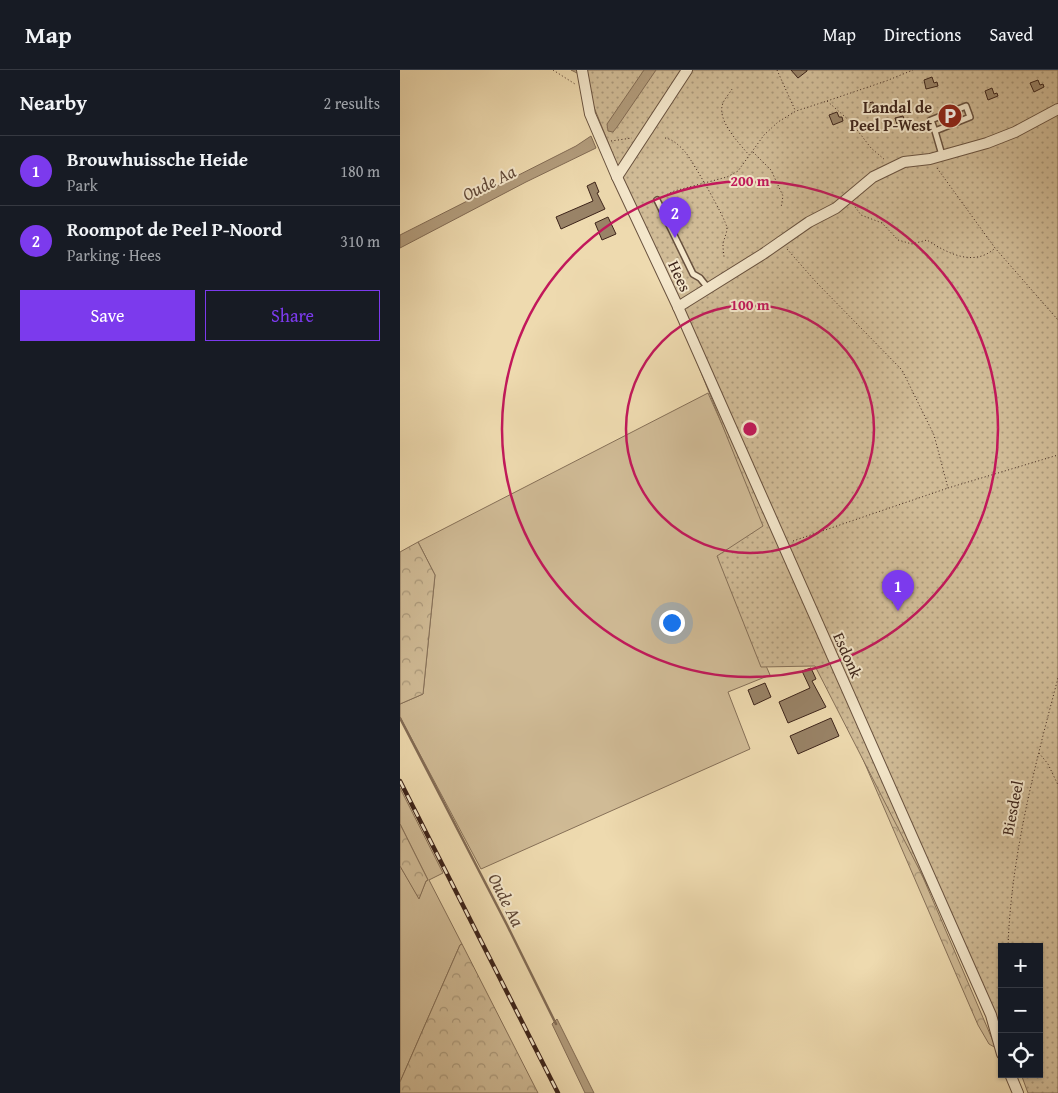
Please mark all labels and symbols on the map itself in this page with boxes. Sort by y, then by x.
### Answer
place label: Landal de Peel P-West [850,95,932,137]
parking icon: Landal de Peel P-West [937,103,963,129]
water label: Oude Aa [457,157,521,208]
text: 200 m [730,170,770,191]
pin: 2 [659,197,691,238]
street label: Hees [662,256,698,296]
text: 100 m [730,294,770,315]
centre of rings [741,420,759,438]
pin: 1 [882,570,914,611]
your location [659,610,685,636]
street label: Esdonk [827,628,869,683]
street label: Biesdeel [995,778,1029,838]
water label: Oude Aa [481,868,532,932]

